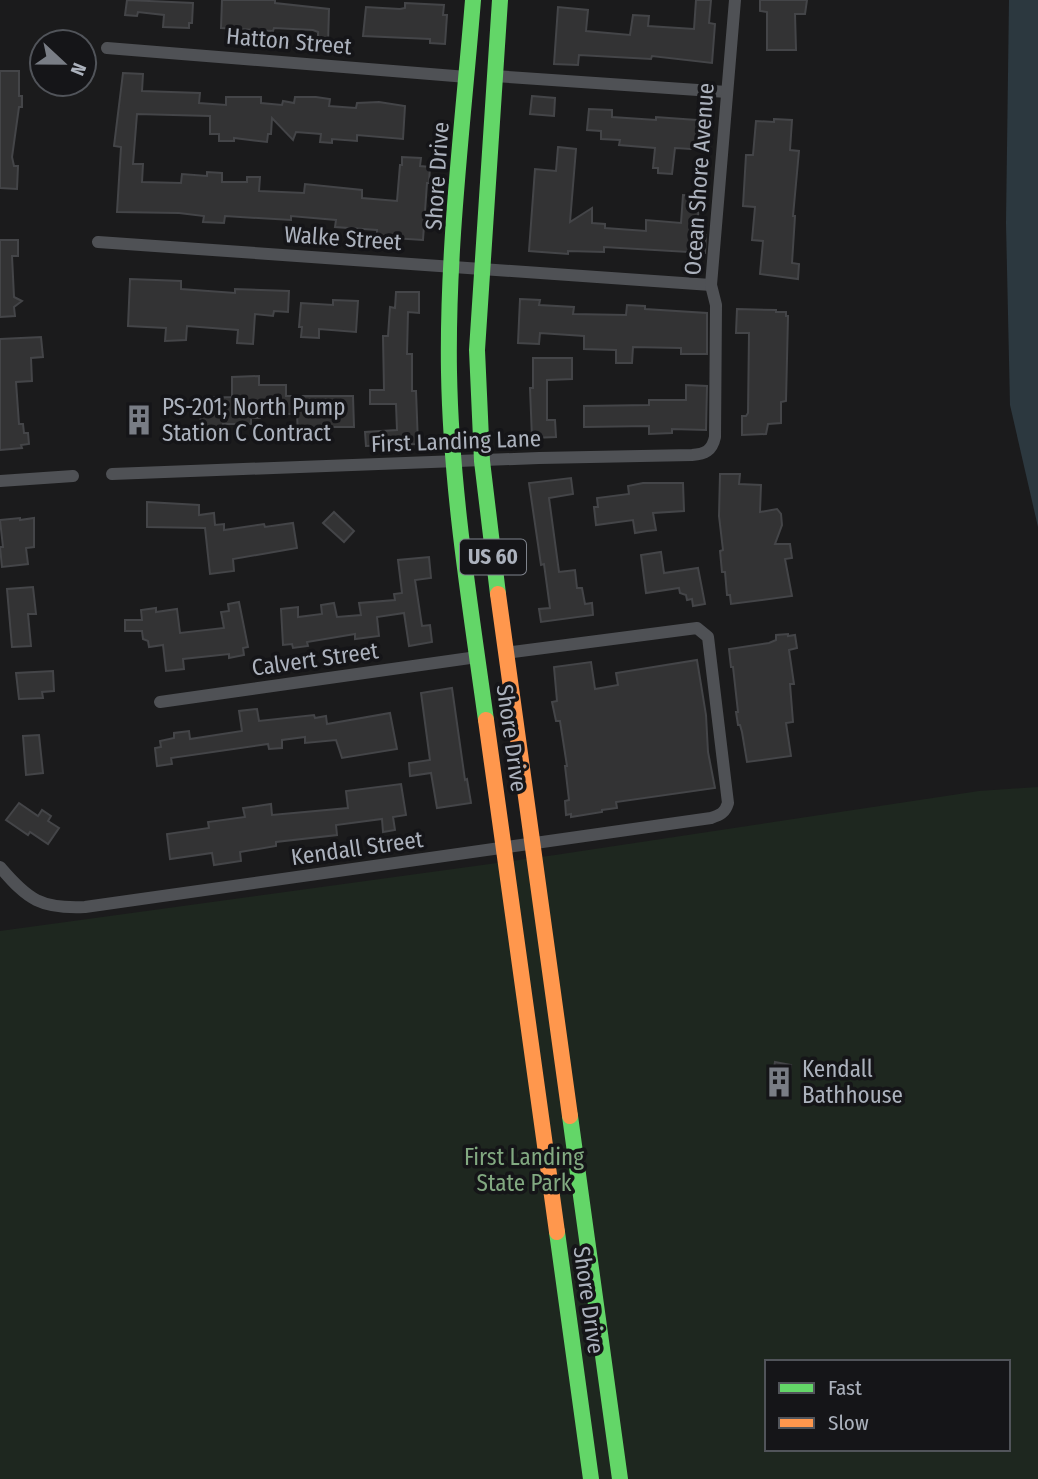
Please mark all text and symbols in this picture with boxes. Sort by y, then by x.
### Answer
street label: Hatton Street [225,22,353,60]
north arrow [28,28,98,98]
text: N [66,60,91,79]
street label: Ocean Shore Avenue [678,82,720,276]
street label: Shore Drive [419,121,455,231]
street label: Walke Street [283,220,403,256]
place label: PS-201; North Pump Station C Contract [162,393,345,447]
building icon: PS-201; North Pump Station C Contract [122,403,156,437]
street label: First Landing Lane [370,424,542,458]
road number: US 60 [460,540,526,574]
street label: Calvert Street [250,636,380,682]
street label: Shore Drive [491,682,533,794]
street label: Kendall Street [289,825,425,871]
place label: Kendall Bathhouse [802,1055,903,1109]
building icon: Kendall Bathhouse [762,1065,796,1099]
park label: First Landing State Park [464,1143,584,1197]
street label: Shore Drive [568,1244,610,1356]
legend [765,1360,1010,1451]
text: Fast [828,1375,862,1401]
text: Slow [828,1410,869,1436]

